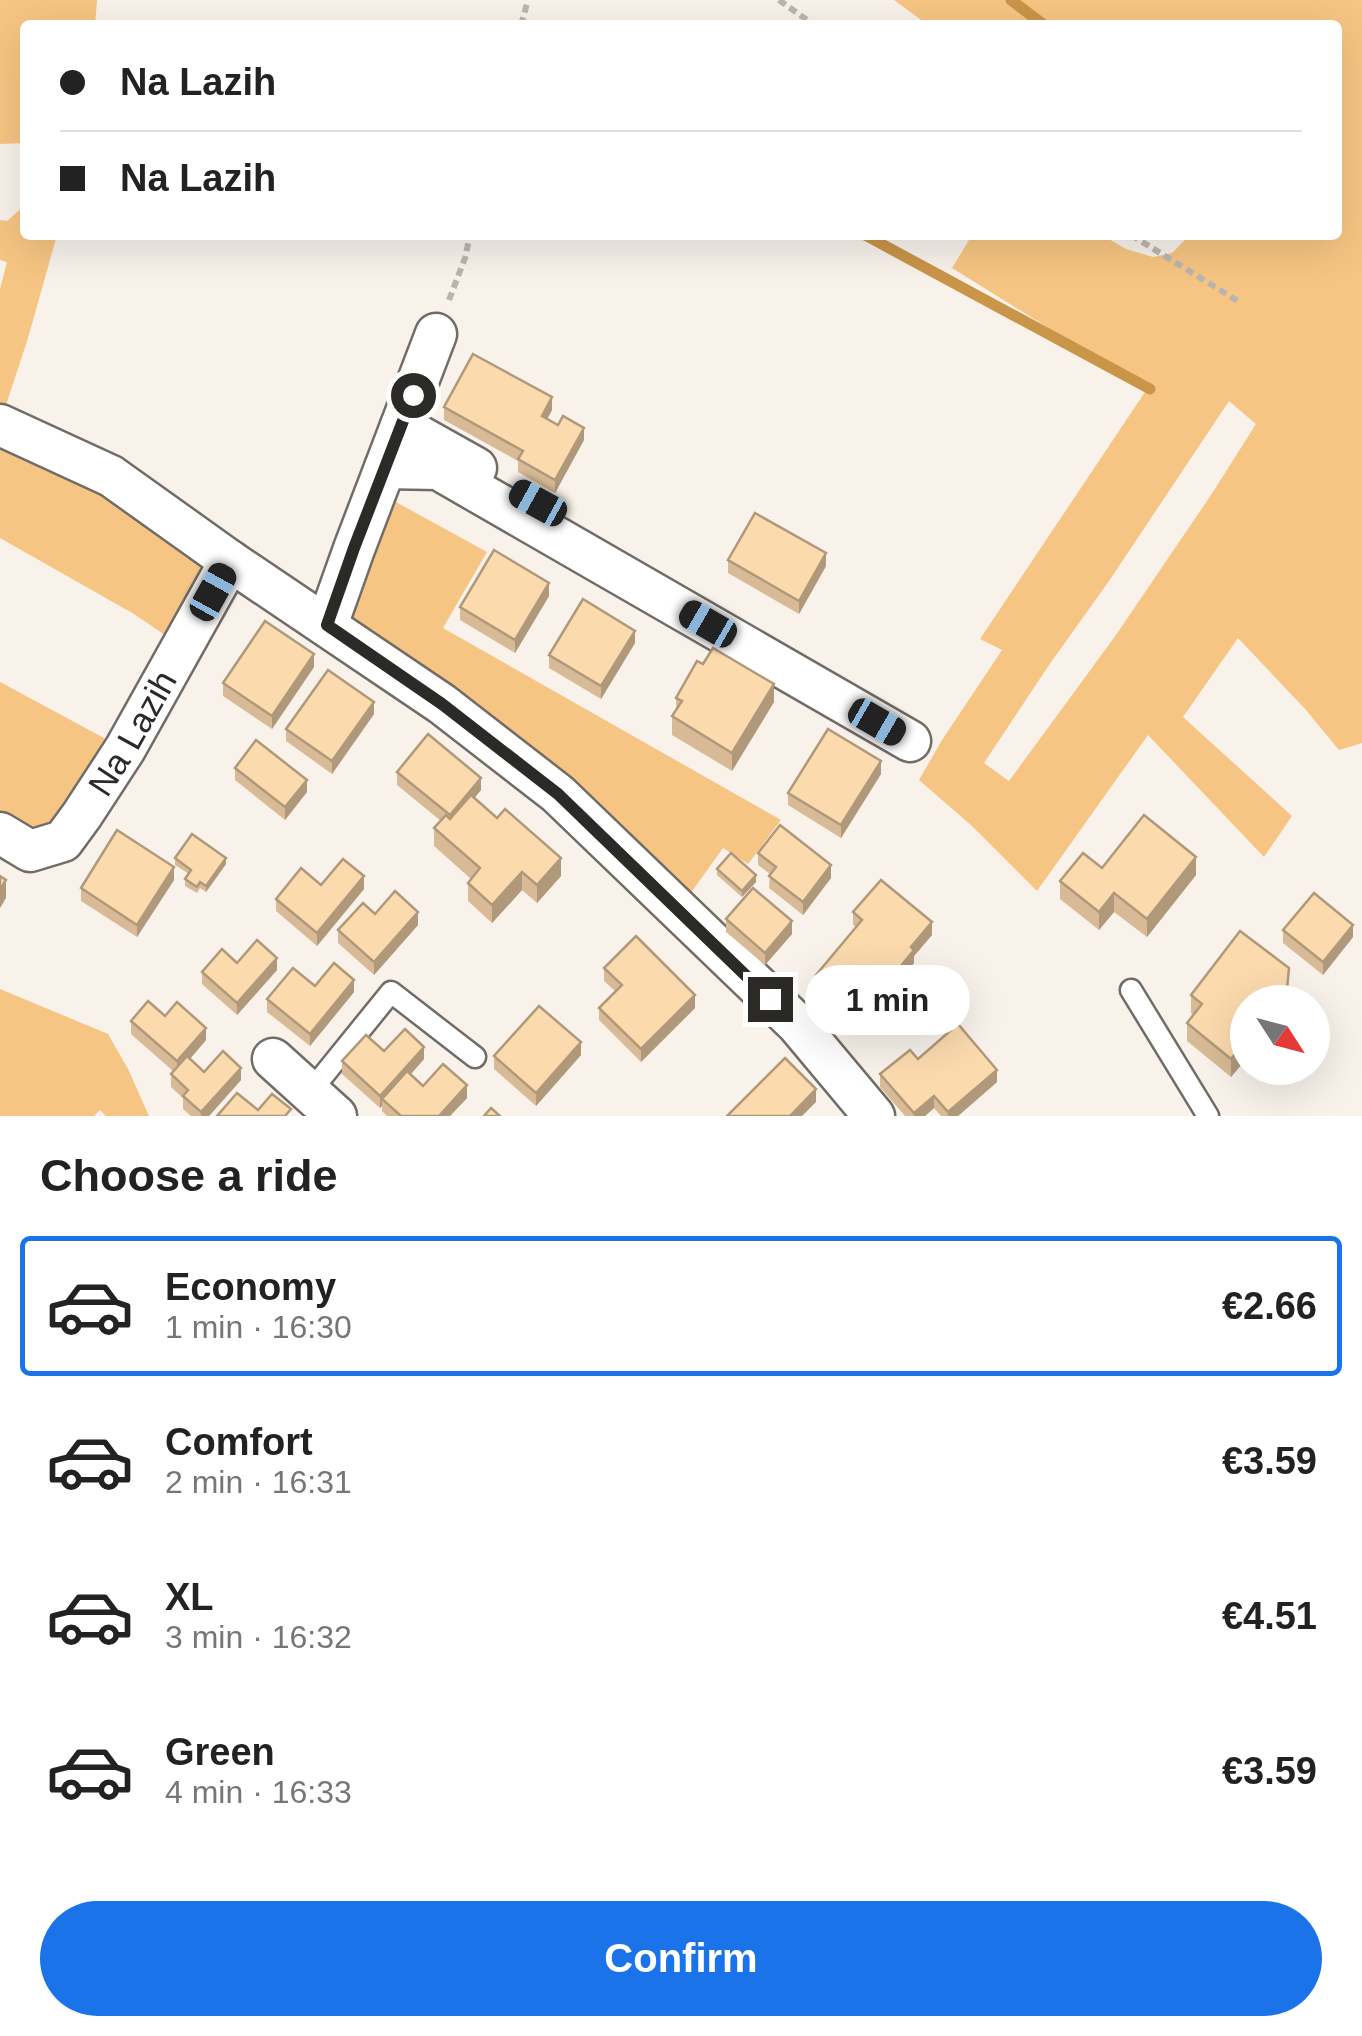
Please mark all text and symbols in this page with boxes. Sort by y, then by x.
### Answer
text: Na Lazih [120,61,276,103]
text: Na Lazih [120,157,276,199]
route start [391,373,436,418]
car [504,475,572,531]
car [185,558,241,626]
car [675,596,741,652]
street label: Na Lazih [80,664,184,803]
car [844,694,910,750]
callout: 1 min [805,964,970,1034]
route end [748,977,793,1022]
text: 1 min [846,982,929,1018]
north arrow [1230,985,1330,1085]
map controls [1230,985,1330,1085]
text: Choose a ride [40,1150,338,1201]
icon: car [45,1261,135,1351]
text: Economy [165,1266,336,1308]
text: €2.66 [1222,1285,1317,1327]
text: 1 min · 16:30 [165,1309,352,1345]
icon: car [45,1416,135,1506]
text: Comfort [165,1421,313,1463]
text: €3.59 [1222,1440,1317,1482]
text: 2 min · 16:31 [165,1464,352,1500]
icon: car [45,1571,135,1661]
text: XL [165,1576,214,1618]
text: €4.51 [1222,1595,1317,1637]
text: 3 min · 16:32 [165,1619,352,1655]
icon: car [45,1726,135,1816]
text: Green [165,1731,275,1773]
text: €3.59 [1222,1750,1317,1792]
text: 4 min · 16:33 [165,1774,352,1810]
button: Confirm [40,1901,1322,2016]

